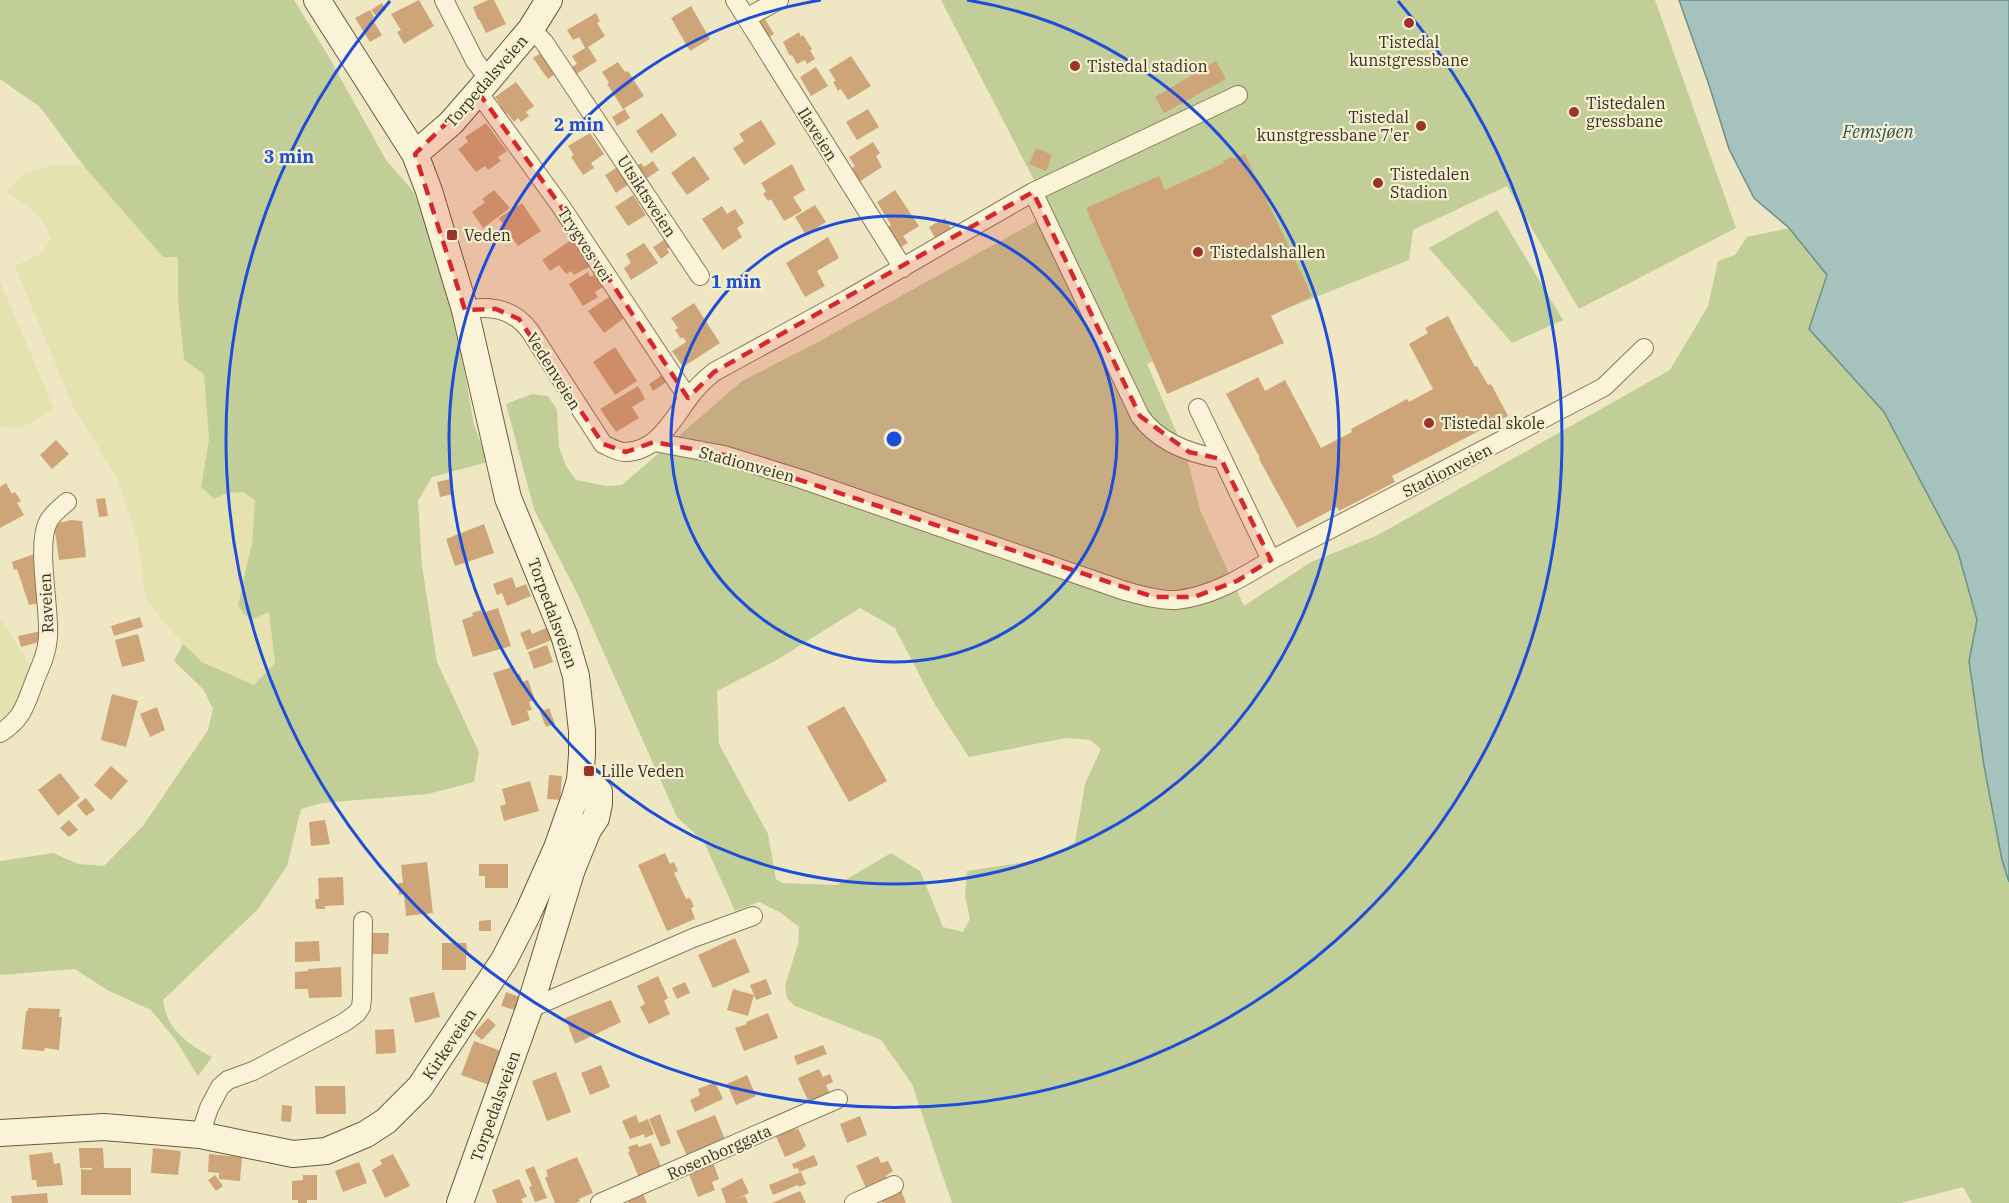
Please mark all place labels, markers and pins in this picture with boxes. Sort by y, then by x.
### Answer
marker: Tistedal kunstgressbane [1402,16,1416,30]
place label: Tistedal kunstgressbane [1349,32,1469,70]
place label: Tistedal stadion [1087,56,1208,76]
marker: Tistedal stadion [1068,59,1082,73]
place label: Tistedalen gressbane [1586,93,1666,131]
marker: Tistedalen gressbane [1567,105,1581,119]
place label: Tistedal kunstgressbane 7'er [1257,107,1409,145]
marker: Tistedal kunstgressbane 7'er [1414,119,1428,133]
place label: Tistedalen Stadion [1390,164,1470,202]
marker: Tistedalen Stadion [1371,176,1385,190]
place label: Veden [464,225,511,245]
marker: Veden [445,228,459,242]
place label: Tistedalshallen [1210,242,1326,262]
marker: Tistedalshallen [1191,245,1205,259]
place label: Tistedal skole [1441,413,1545,433]
marker: Tistedal skole [1422,416,1436,430]
centre of rings [884,429,904,449]
place label: Lille Veden [601,761,684,781]
marker: Lille Veden [582,764,596,778]

